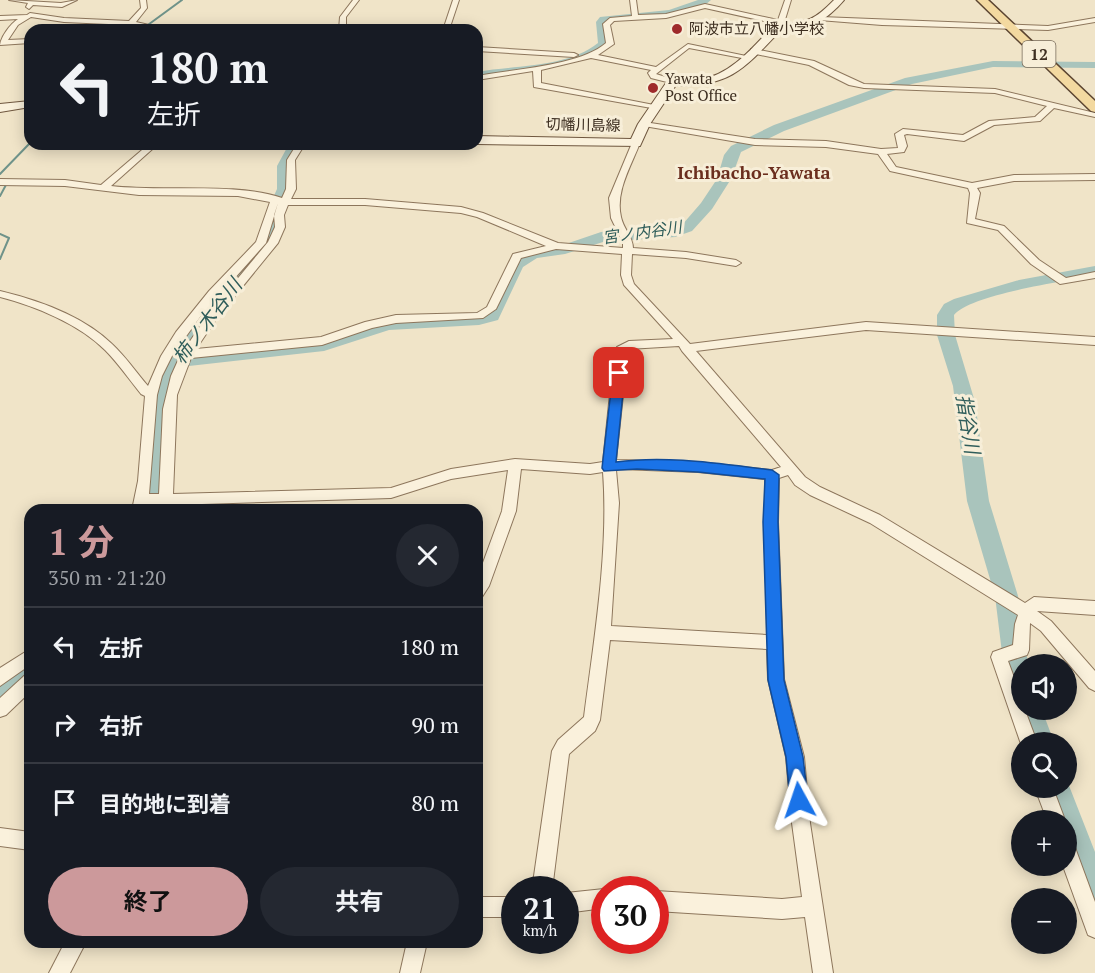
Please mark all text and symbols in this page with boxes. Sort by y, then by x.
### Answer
place label: 阿波市立八幡小学校 [689,18,824,38]
marker: 阿波市立八幡小学校 [670,22,684,36]
text: 180 m [147,39,268,95]
road number: 12 [1022,41,1056,67]
icon: left [48,48,126,126]
place label: Yawata Post Office [665,68,737,105]
marker: Yawata Post Office [646,81,660,95]
text: 左折 [147,96,201,132]
street label: 切幡川島線 [545,113,621,135]
district label: Ichibacho-Yawata [677,160,831,184]
water label: 宮ノ内谷川 [601,215,685,248]
water label: 柿ノ木谷川 [166,271,249,369]
pin [593,347,644,398]
icon: arrive [602,356,635,389]
water label: 指谷川 [950,392,987,458]
text: 1 分 [48,518,114,565]
button: close [396,524,459,587]
text: 350 m · 21:20 [48,564,166,591]
icon: left [48,630,81,663]
text: 180 m [399,632,459,661]
text: 左折 [99,633,143,662]
map controls [1011,654,1077,954]
button: sound [1011,654,1077,720]
icon: right [48,708,81,741]
text: 90 m [411,710,459,739]
text: 右折 [99,711,143,740]
button: search [1011,732,1077,798]
position arrow [767,768,831,832]
icon: arrive [48,786,81,819]
text: 80 m [411,788,459,817]
text: 目的地に到着 [99,789,231,818]
button: + [1011,810,1077,876]
button: 終了 [48,867,248,936]
button: 共有 [260,867,459,936]
speed limit sign: 30 [591,876,669,954]
text: 21 [523,888,557,928]
button: − [1011,888,1077,954]
text: km/h [523,920,557,940]

